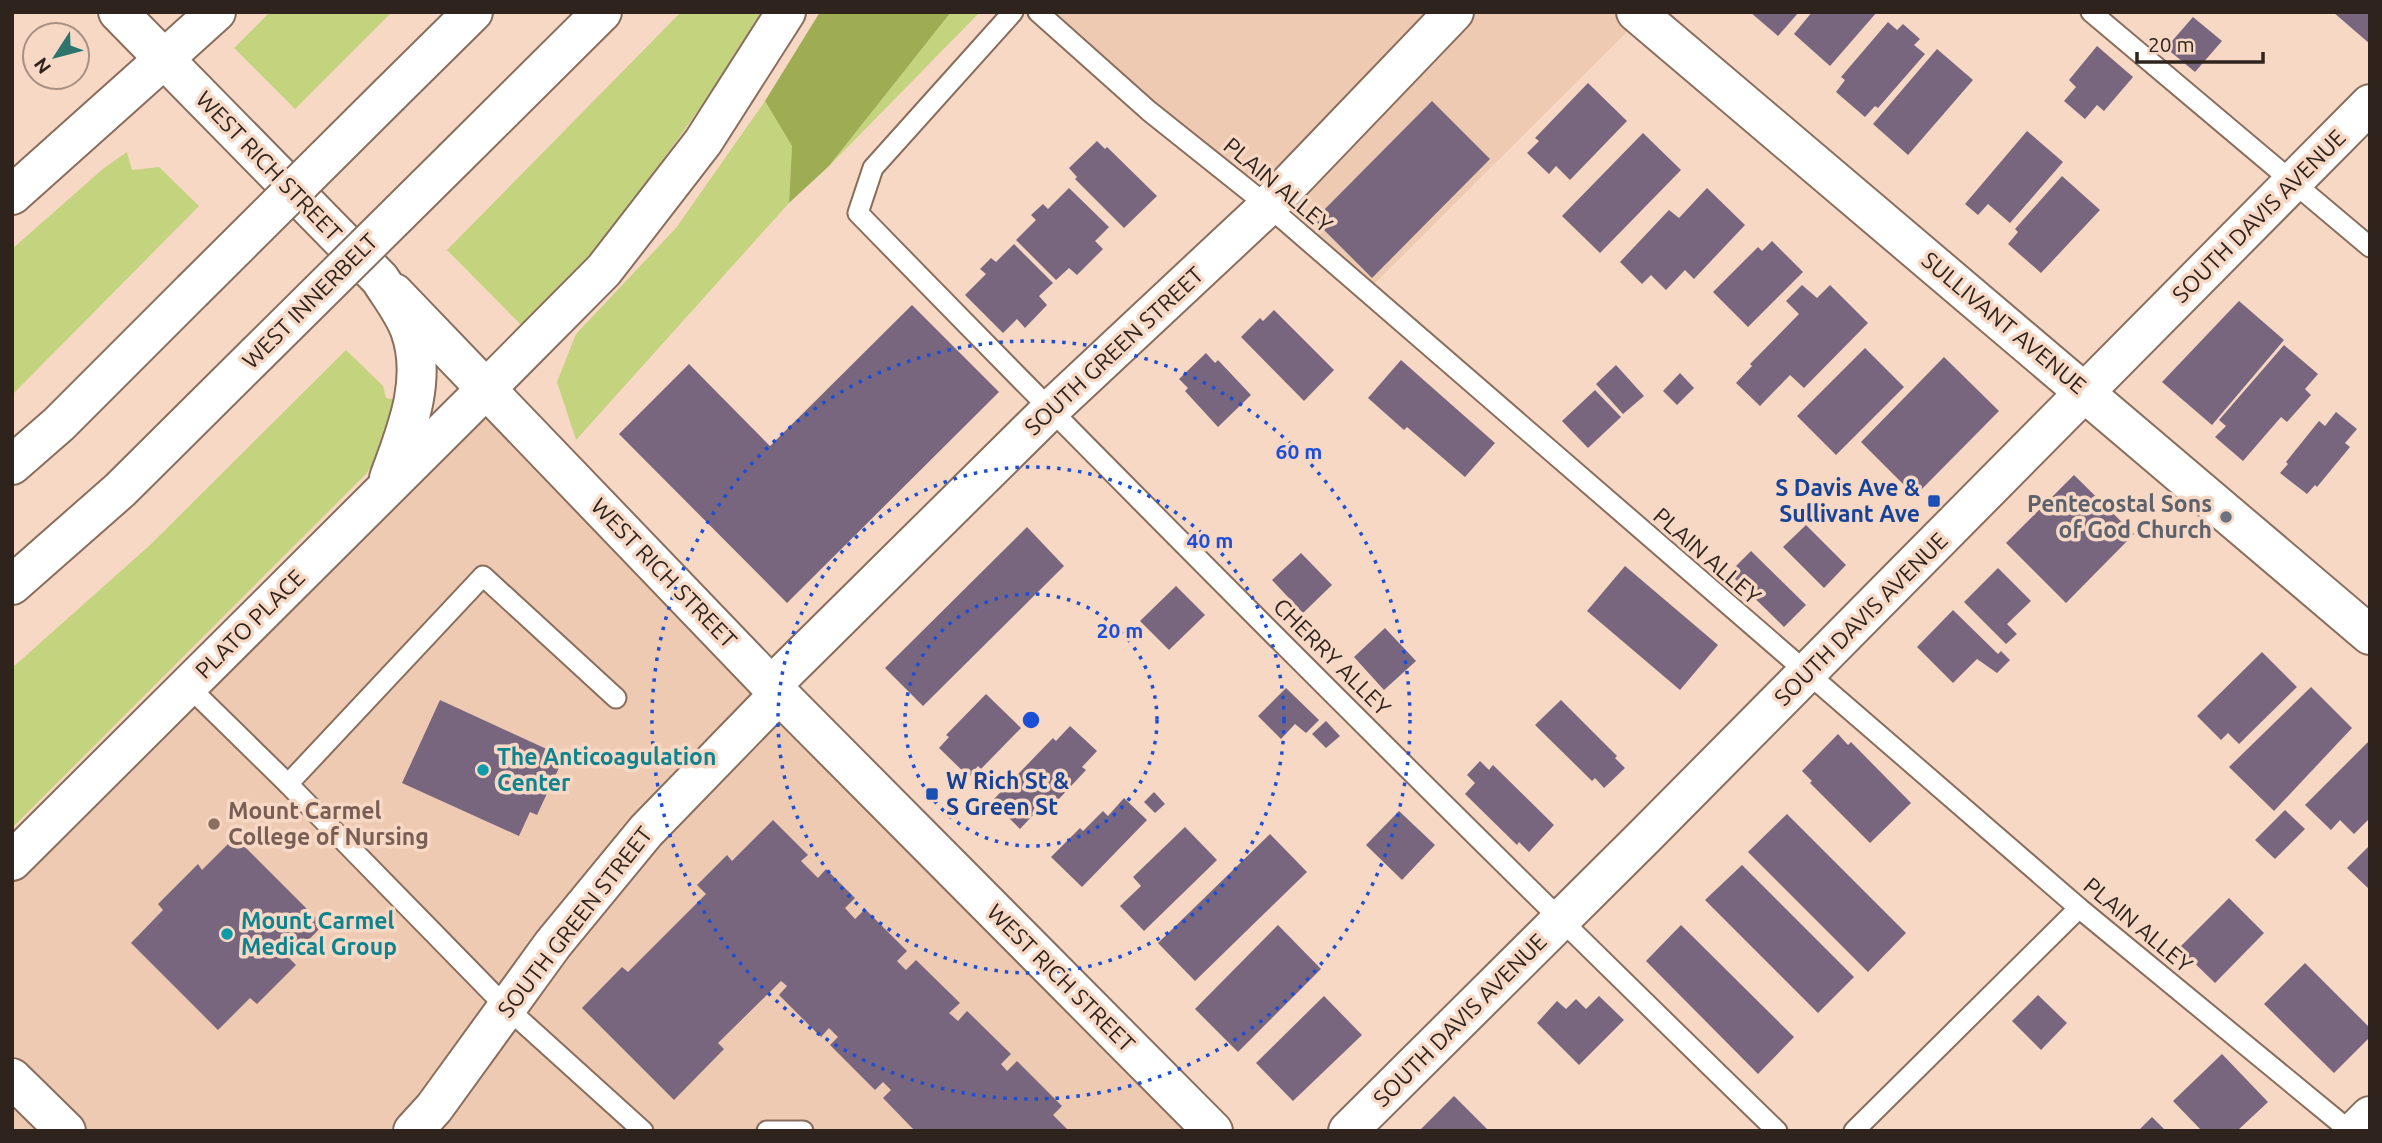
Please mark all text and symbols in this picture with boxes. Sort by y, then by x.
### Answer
north arrow [21,21,91,91]
scale bar [2137,21,2263,65]
text: 20 m [2148,32,2195,56]
text: N [29,54,55,78]
street label: WEST RICH STREET [192,86,347,246]
street label: SOUTH DAVIS AVENUE [2167,124,2350,307]
street label: PLAIN ALLEY [1219,132,1338,237]
street label: WEST INNERBELT [237,228,382,373]
street label: SULLIVANT AVENUE [1917,247,2091,398]
street label: SOUTH GREEN STREET [1019,261,1208,440]
text: 60 m [1276,439,1322,463]
place label: S Davis Ave & Sullivant Ave [1775,475,1920,526]
place label: Pentecostal Sons of God Church [2027,491,2212,542]
street label: WEST RICH STREET [587,493,742,653]
marker: S Davis Ave & Sullivant Ave [1926,493,1942,509]
street label: PLAIN ALLEY [1649,502,1766,609]
marker: Pentecostal Sons of God Church [2218,509,2234,525]
street label: SOUTH DAVIS AVENUE [1769,527,1952,710]
text: 40 m [1187,528,1233,552]
street label: PLATO PLACE [190,564,309,683]
street label: CHERRY ALLEY [1269,593,1396,721]
text: 20 m [1097,618,1143,642]
centre of rings [1019,708,1043,732]
place label: The Anticoagulation Center [497,744,716,795]
marker: The Anticoagulation Center [475,762,491,778]
place label: W Rich St & S Green St [946,768,1069,819]
marker: W Rich St & S Green St [924,786,940,802]
place label: Mount Carmel College of Nursing [228,798,429,849]
marker: Mount Carmel College of Nursing [206,816,222,832]
street label: SOUTH GREEN STREET [493,821,657,1022]
street label: PLAIN ALLEY [2079,872,2198,977]
street label: WEST RICH STREET [983,899,1140,1056]
place label: Mount Carmel Medical Group [241,908,397,959]
marker: Mount Carmel Medical Group [219,926,235,942]
street label: SOUTH DAVIS AVENUE [1368,928,1551,1111]

